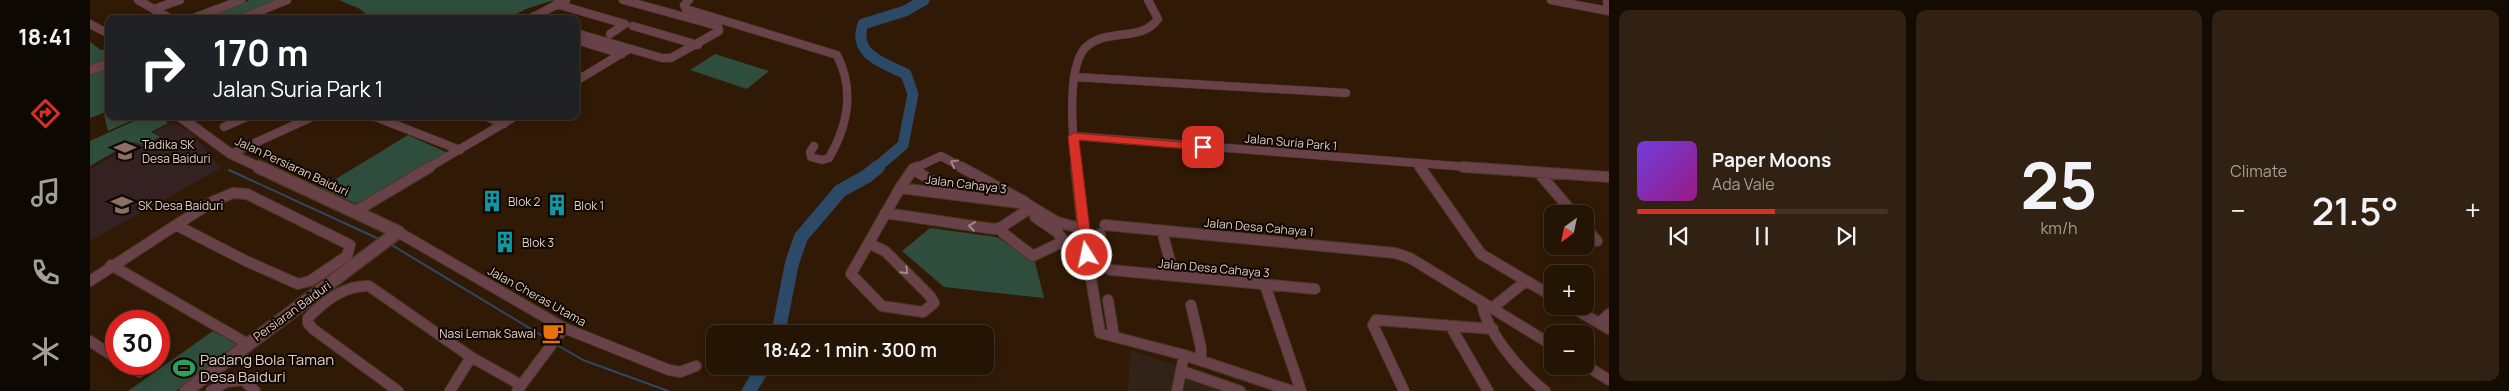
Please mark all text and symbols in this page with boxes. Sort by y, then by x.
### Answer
text: 18:41 [18,22,72,52]
text: 170 m [213,29,309,77]
icon: right [130,35,195,100]
text: Jalan Suria Park 1 [213,74,383,104]
icon: directions [28,96,63,131]
pin [1182,126,1224,168]
street label: Jalan Suria Park 1 [1244,129,1338,155]
street label: Jalan Persiaran Baiduri [232,132,352,200]
icon: arrive [1189,133,1217,161]
place label: Tadika SK Desa Baiduri [142,136,211,167]
school or university icon: Tadika SK Desa Baiduri [112,138,138,164]
text: 25 [2021,140,2097,229]
text: Paper Moons [1712,147,1831,173]
one-way arrow [951,159,960,169]
text: Climate [2230,160,2287,182]
street label: Jalan Cahaya 3 [924,171,1008,197]
text: Ada Vale [1712,173,1775,195]
icon: music [28,175,63,210]
text: 21.5° [2312,184,2399,236]
building icon: Blok 2 [479,188,505,214]
text: − [2230,191,2245,229]
text: + [2465,191,2481,229]
school or university icon: SK Desa Baiduri [109,192,135,218]
building icon: Blok 1 [544,192,570,218]
place label: Blok 2 [508,193,541,210]
place label: SK Desa Baiduri [138,197,223,214]
place label: Blok 1 [574,197,604,214]
north arrow [1544,205,1594,255]
map controls [1544,205,1594,375]
street label: Jalan Desa Cahaya 1 [1203,214,1315,240]
text: km/h [2040,217,2078,239]
one-way arrow [967,221,976,231]
icon: previous [1665,222,1693,250]
icon: pause [1748,222,1776,250]
icon: next [1832,222,1860,250]
position arrow [1060,228,1112,280]
building icon: Blok 3 [492,229,518,255]
place label: Blok 3 [522,234,554,251]
icon: phone [28,255,63,290]
street label: Jalan Desa Cahaya 3 [1157,255,1271,281]
street label: Jalan Cheras Utama [485,262,589,330]
one-way arrow [899,265,908,274]
button: + [1544,265,1594,315]
street label: Persiaran Baiduri [250,277,334,345]
speed limit sign: 30 [105,310,170,375]
cafe icon: Nasi Lemak Sawal [540,320,566,346]
place label: Nasi Lemak Sawal [439,325,536,342]
button: − [1544,325,1594,375]
icon: climate [28,334,63,369]
text: 18:42 · 1 min · 300 m [763,337,937,363]
place label: Padang Bola Taman Desa Baiduri [200,349,334,387]
sports icon: Padang Bola Taman Desa Baiduri [171,355,197,381]

